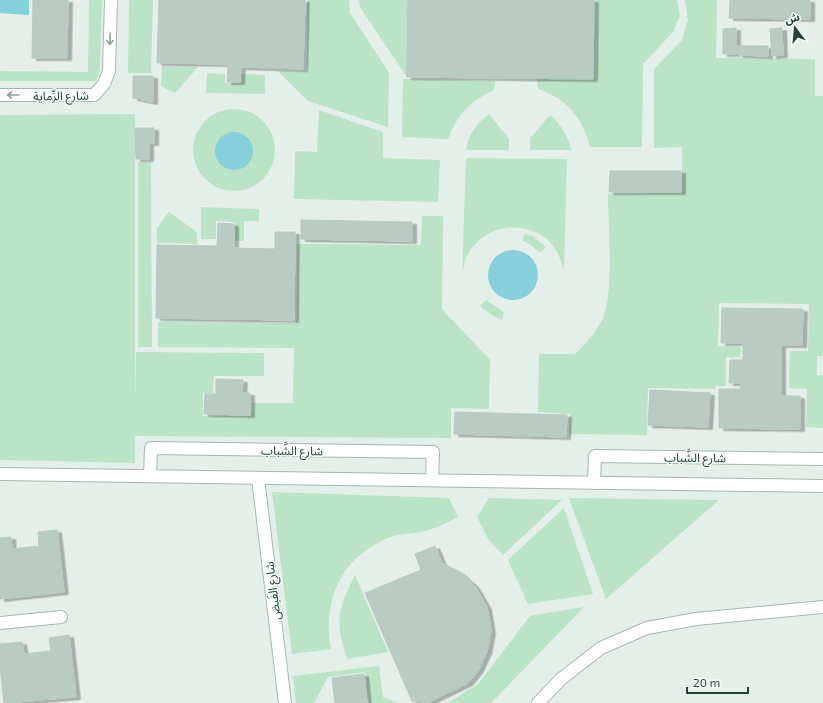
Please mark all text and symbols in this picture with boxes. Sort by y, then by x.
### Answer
north arrow [775,8,815,48]
text: ش [783,10,801,27]
one-way arrow [106,32,114,45]
street label: شارع الرِّماية [33,88,89,105]
one-way arrow [7,91,20,99]
street label: شارع الشَّباب [261,441,323,461]
street label: شارع الشَّباب [664,448,726,468]
street label: شارع الفَيض [261,561,286,621]
scale bar [687,669,748,695]
text: 20 m [693,675,720,689]

